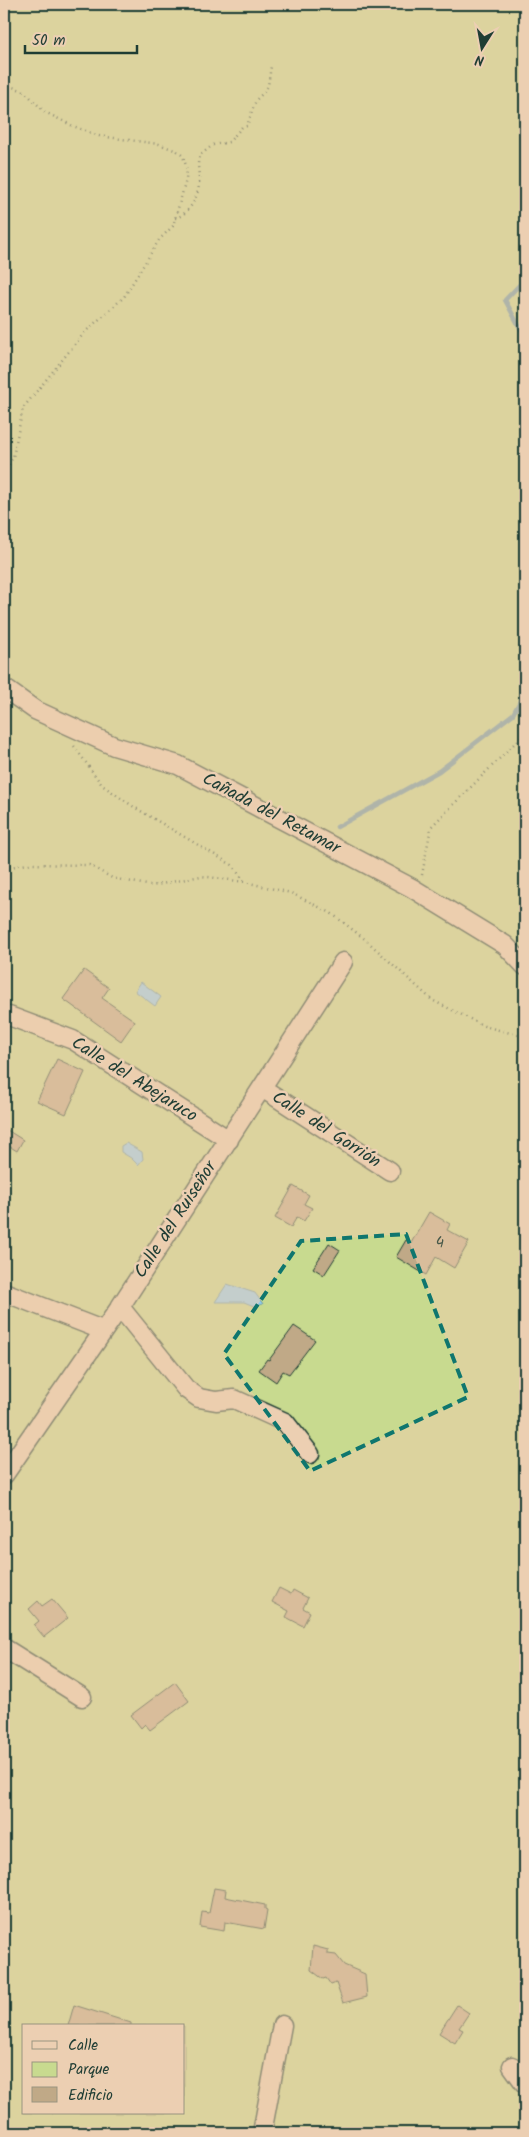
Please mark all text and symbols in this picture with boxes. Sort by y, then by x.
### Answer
scale bar [25,22,138,54]
north arrow [456,22,506,72]
text: 50 m [32,29,66,53]
text: N [473,48,486,71]
street label: Cañada del Retamar [196,765,346,863]
street label: Calle del Abejaruco [65,1029,203,1131]
street label: Calle del Gorrión [266,1084,386,1176]
street label: Calle del Ruiseñor [127,1155,225,1285]
house number: 4 [436,1231,444,1255]
legend [22,2024,185,2114]
text: Calle [68,2034,98,2058]
text: Parque [68,2058,109,2082]
text: Edificio [68,2084,113,2108]

